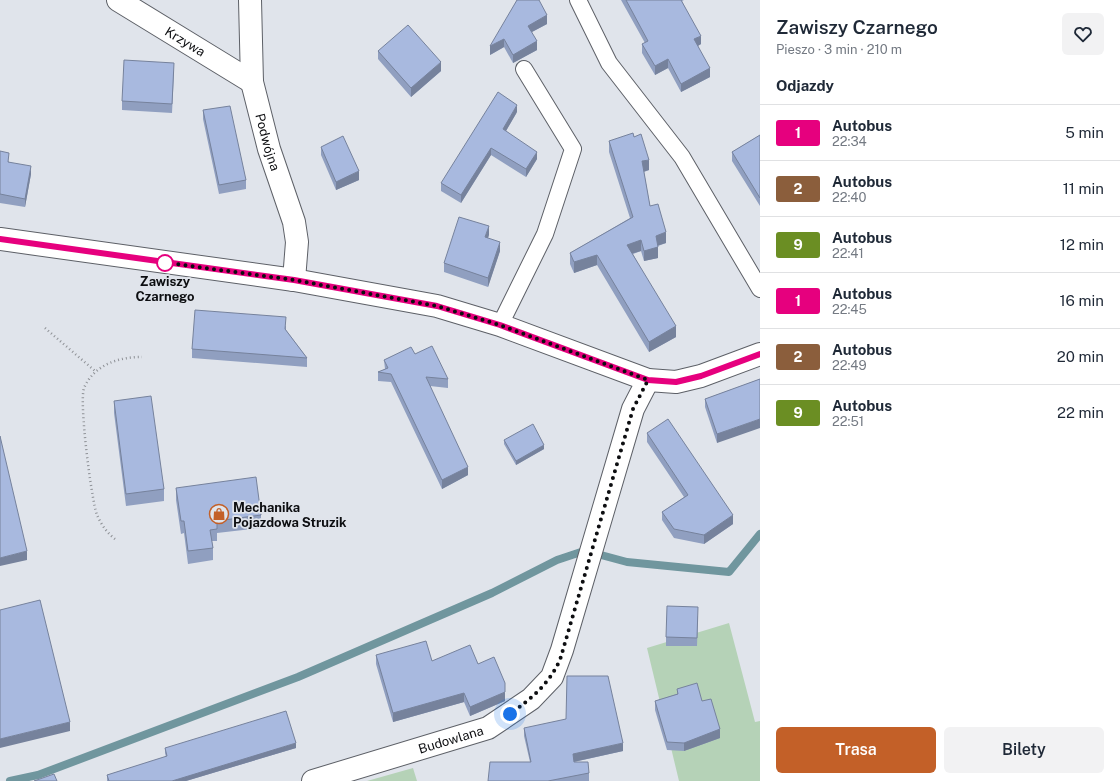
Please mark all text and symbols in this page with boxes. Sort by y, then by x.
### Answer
button: heart [1062,13,1104,55]
text: Zawiszy Czarnego [776,16,938,38]
street label: Krzywa [162,24,208,60]
text: Pieszo · 3 min · 210 m [776,42,902,57]
text: Odjazdy [776,77,834,94]
street label: Podwójna [252,112,283,173]
text: Autobus [832,117,892,134]
text: 5 min [1065,124,1104,141]
text: 1 [795,125,801,141]
text: 22:34 [832,134,867,149]
text: Autobus [832,173,892,190]
text: 11 min [1063,180,1104,197]
text: 2 [794,181,802,197]
text: 22:40 [832,190,866,205]
text: Autobus [832,229,892,246]
text: 12 min [1060,236,1104,253]
text: 9 [793,237,803,253]
text: 22:41 [832,246,864,261]
marker: Zawiszy Czarnego [156,254,174,272]
place label: Zawiszy Czarnego [135,274,195,304]
text: Autobus [832,285,892,302]
text: 16 min [1059,292,1104,309]
text: 1 [795,293,801,309]
text: 22:45 [832,302,867,317]
text: Autobus [832,341,892,358]
text: 20 min [1057,348,1104,365]
text: 2 [794,349,802,365]
text: 22:49 [832,358,867,373]
text: Autobus [832,397,892,414]
text: 22 min [1057,404,1104,421]
text: 9 [793,405,803,421]
text: 22:51 [832,414,864,429]
place label: Mechanika Pojazdowa Struzik [233,500,347,530]
shop icon: Mechanika Pojazdowa Struzik [208,503,230,525]
your location [500,704,520,724]
street label: Budowlana [417,723,485,757]
button: Trasa [776,727,936,773]
button: Bilety [944,727,1104,773]

